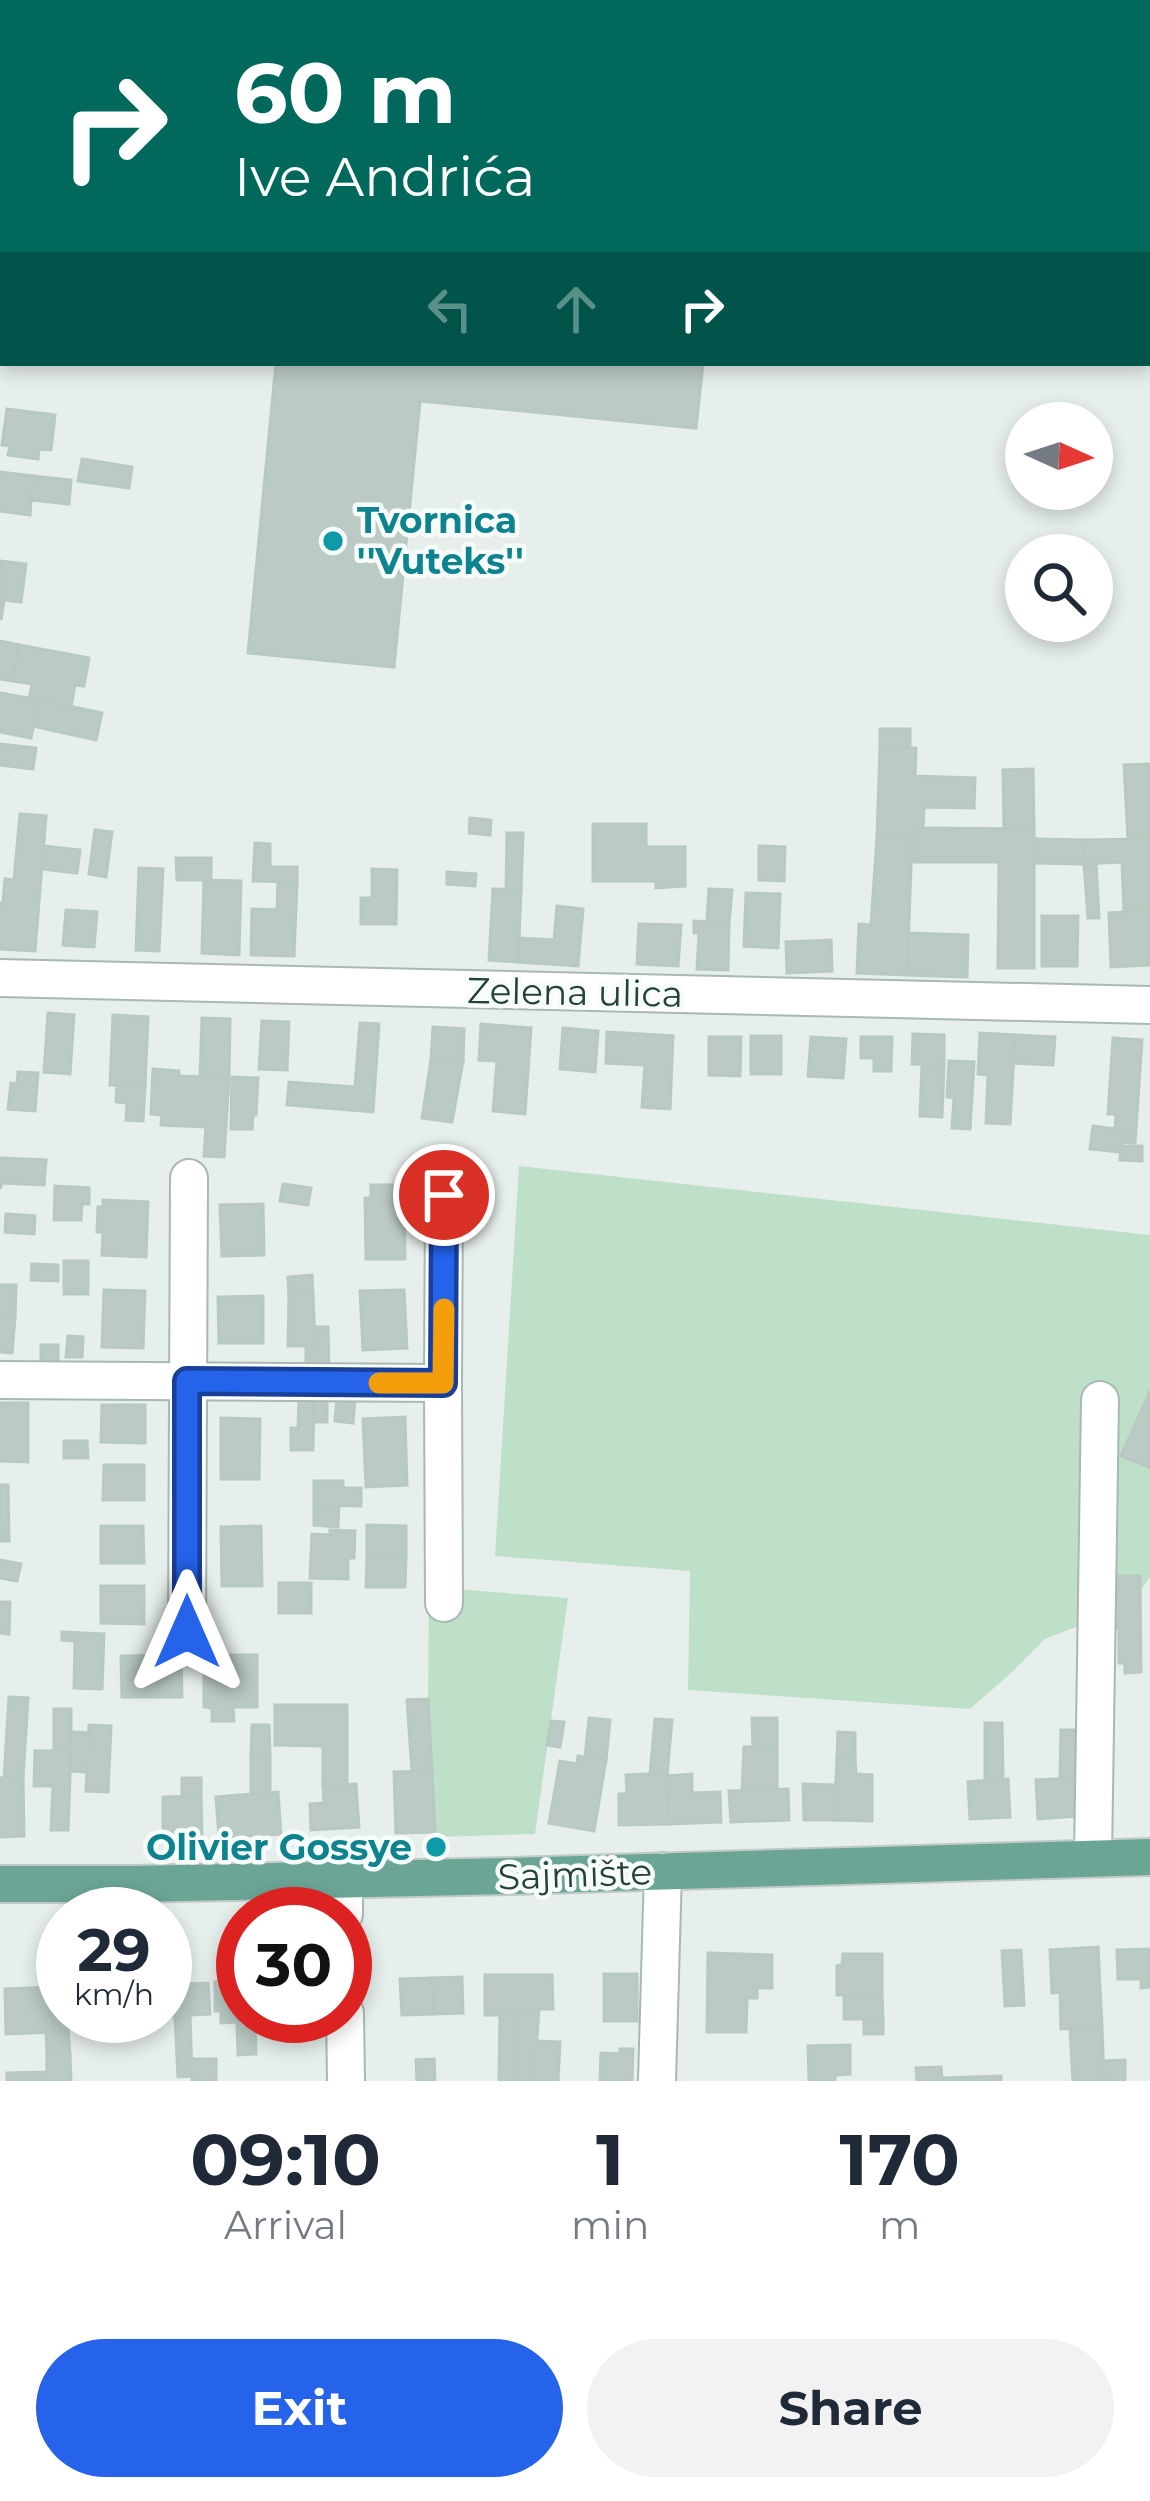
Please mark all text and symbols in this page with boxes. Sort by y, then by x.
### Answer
text: 60 m [234,42,456,144]
icon: right [36,48,192,204]
text: Ive Andrića [234,144,535,210]
icon: left [417,276,483,342]
icon: ahead [543,276,609,342]
icon: right [669,276,735,342]
north arrow [1005,402,1113,510]
map controls [1005,402,1113,642]
place label: Tvornica ''Vuteks'' [357,498,524,583]
marker: Tvornica ''Vuteks'' [320,528,346,554]
button: search [1005,534,1113,642]
street label: Zelena ulica [467,968,683,1016]
pin [393,1144,495,1246]
icon: arrive [411,1162,477,1228]
position arrow [124,1569,250,1695]
place label: Olivier Gossye [146,1825,412,1869]
marker: Olivier Gossye [423,1834,449,1860]
street label: Sajmište [497,1849,653,1899]
speed limit sign: 30 [216,1887,372,2043]
text: 29 [77,1913,151,1986]
text: km/h [74,1976,154,2013]
text: 09:10 [190,2115,381,2203]
text: 1 [596,2115,624,2203]
text: 170 [839,2115,960,2203]
text: Arrival [224,2201,347,2249]
text: min [571,2201,649,2249]
text: m [879,2201,920,2249]
button: Exit [36,2339,563,2477]
button: Share [587,2339,1114,2477]

